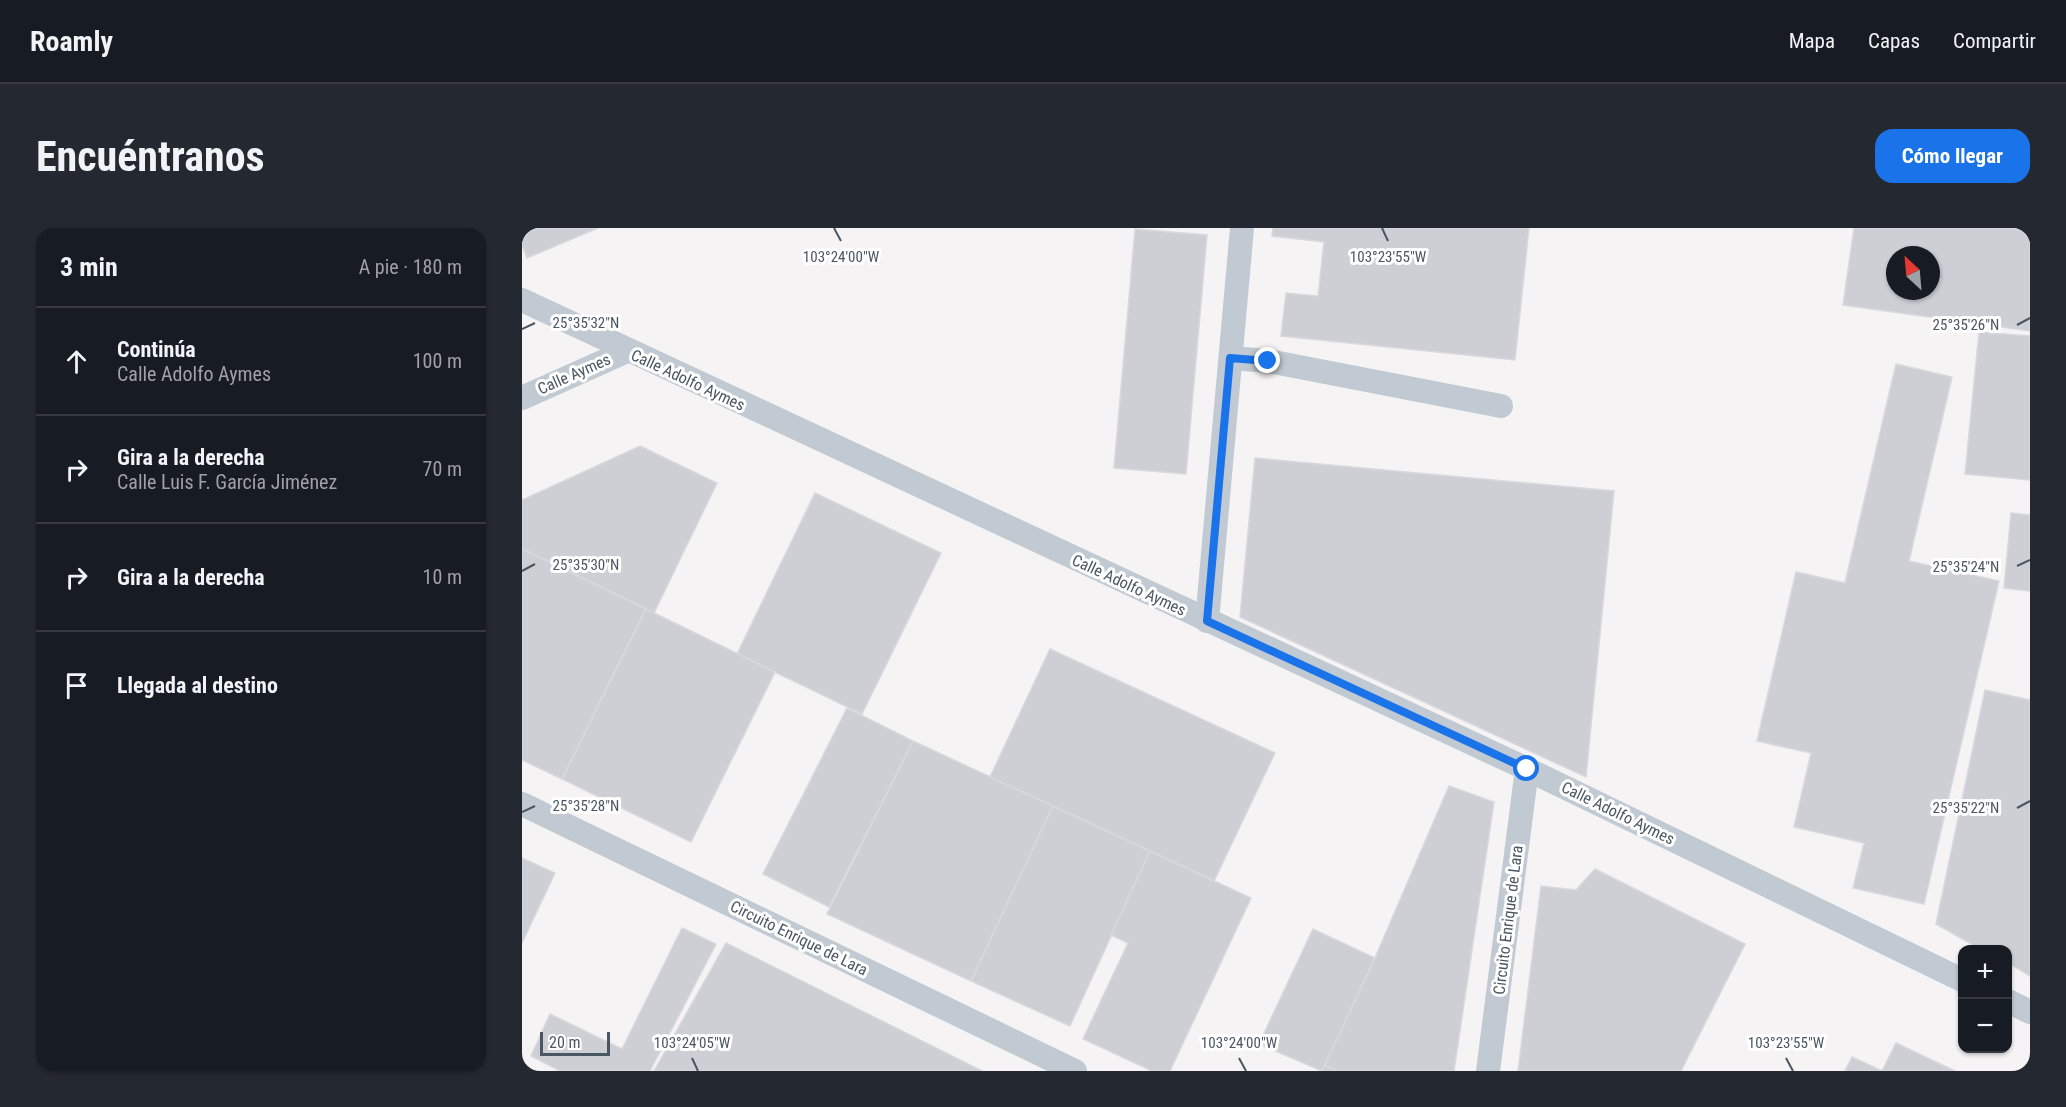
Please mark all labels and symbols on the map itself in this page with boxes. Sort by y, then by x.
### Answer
north arrow [1886,246,1940,300]
text: 103°24'00"W [803,248,880,266]
text: 103°23'55"W [1350,248,1427,266]
text: 25°35'32"N [553,314,619,332]
text: 25°35'26"N [1933,316,1999,334]
street label: Calle Adolfo Aymes [628,345,748,415]
route end [1254,347,1280,373]
street label: Calle Aymes [535,350,613,398]
street label: Calle Adolfo Aymes [1069,550,1189,620]
text: 25°35'30"N [553,556,619,574]
text: 25°35'24"N [1933,558,1999,576]
route start [1513,755,1539,781]
street label: Calle Adolfo Aymes [1558,777,1678,849]
text: 25°35'28"N [553,797,619,815]
text: 25°35'22"N [1933,799,1999,817]
street label: Circuito Enrique de Lara [1489,844,1527,996]
street label: Circuito Enrique de Lara [727,897,871,979]
scale bar [540,1029,610,1056]
text: 103°24'05"W [654,1034,731,1052]
text: 103°24'00"W [1201,1034,1278,1052]
text: 103°23'55"W [1748,1034,1825,1052]

